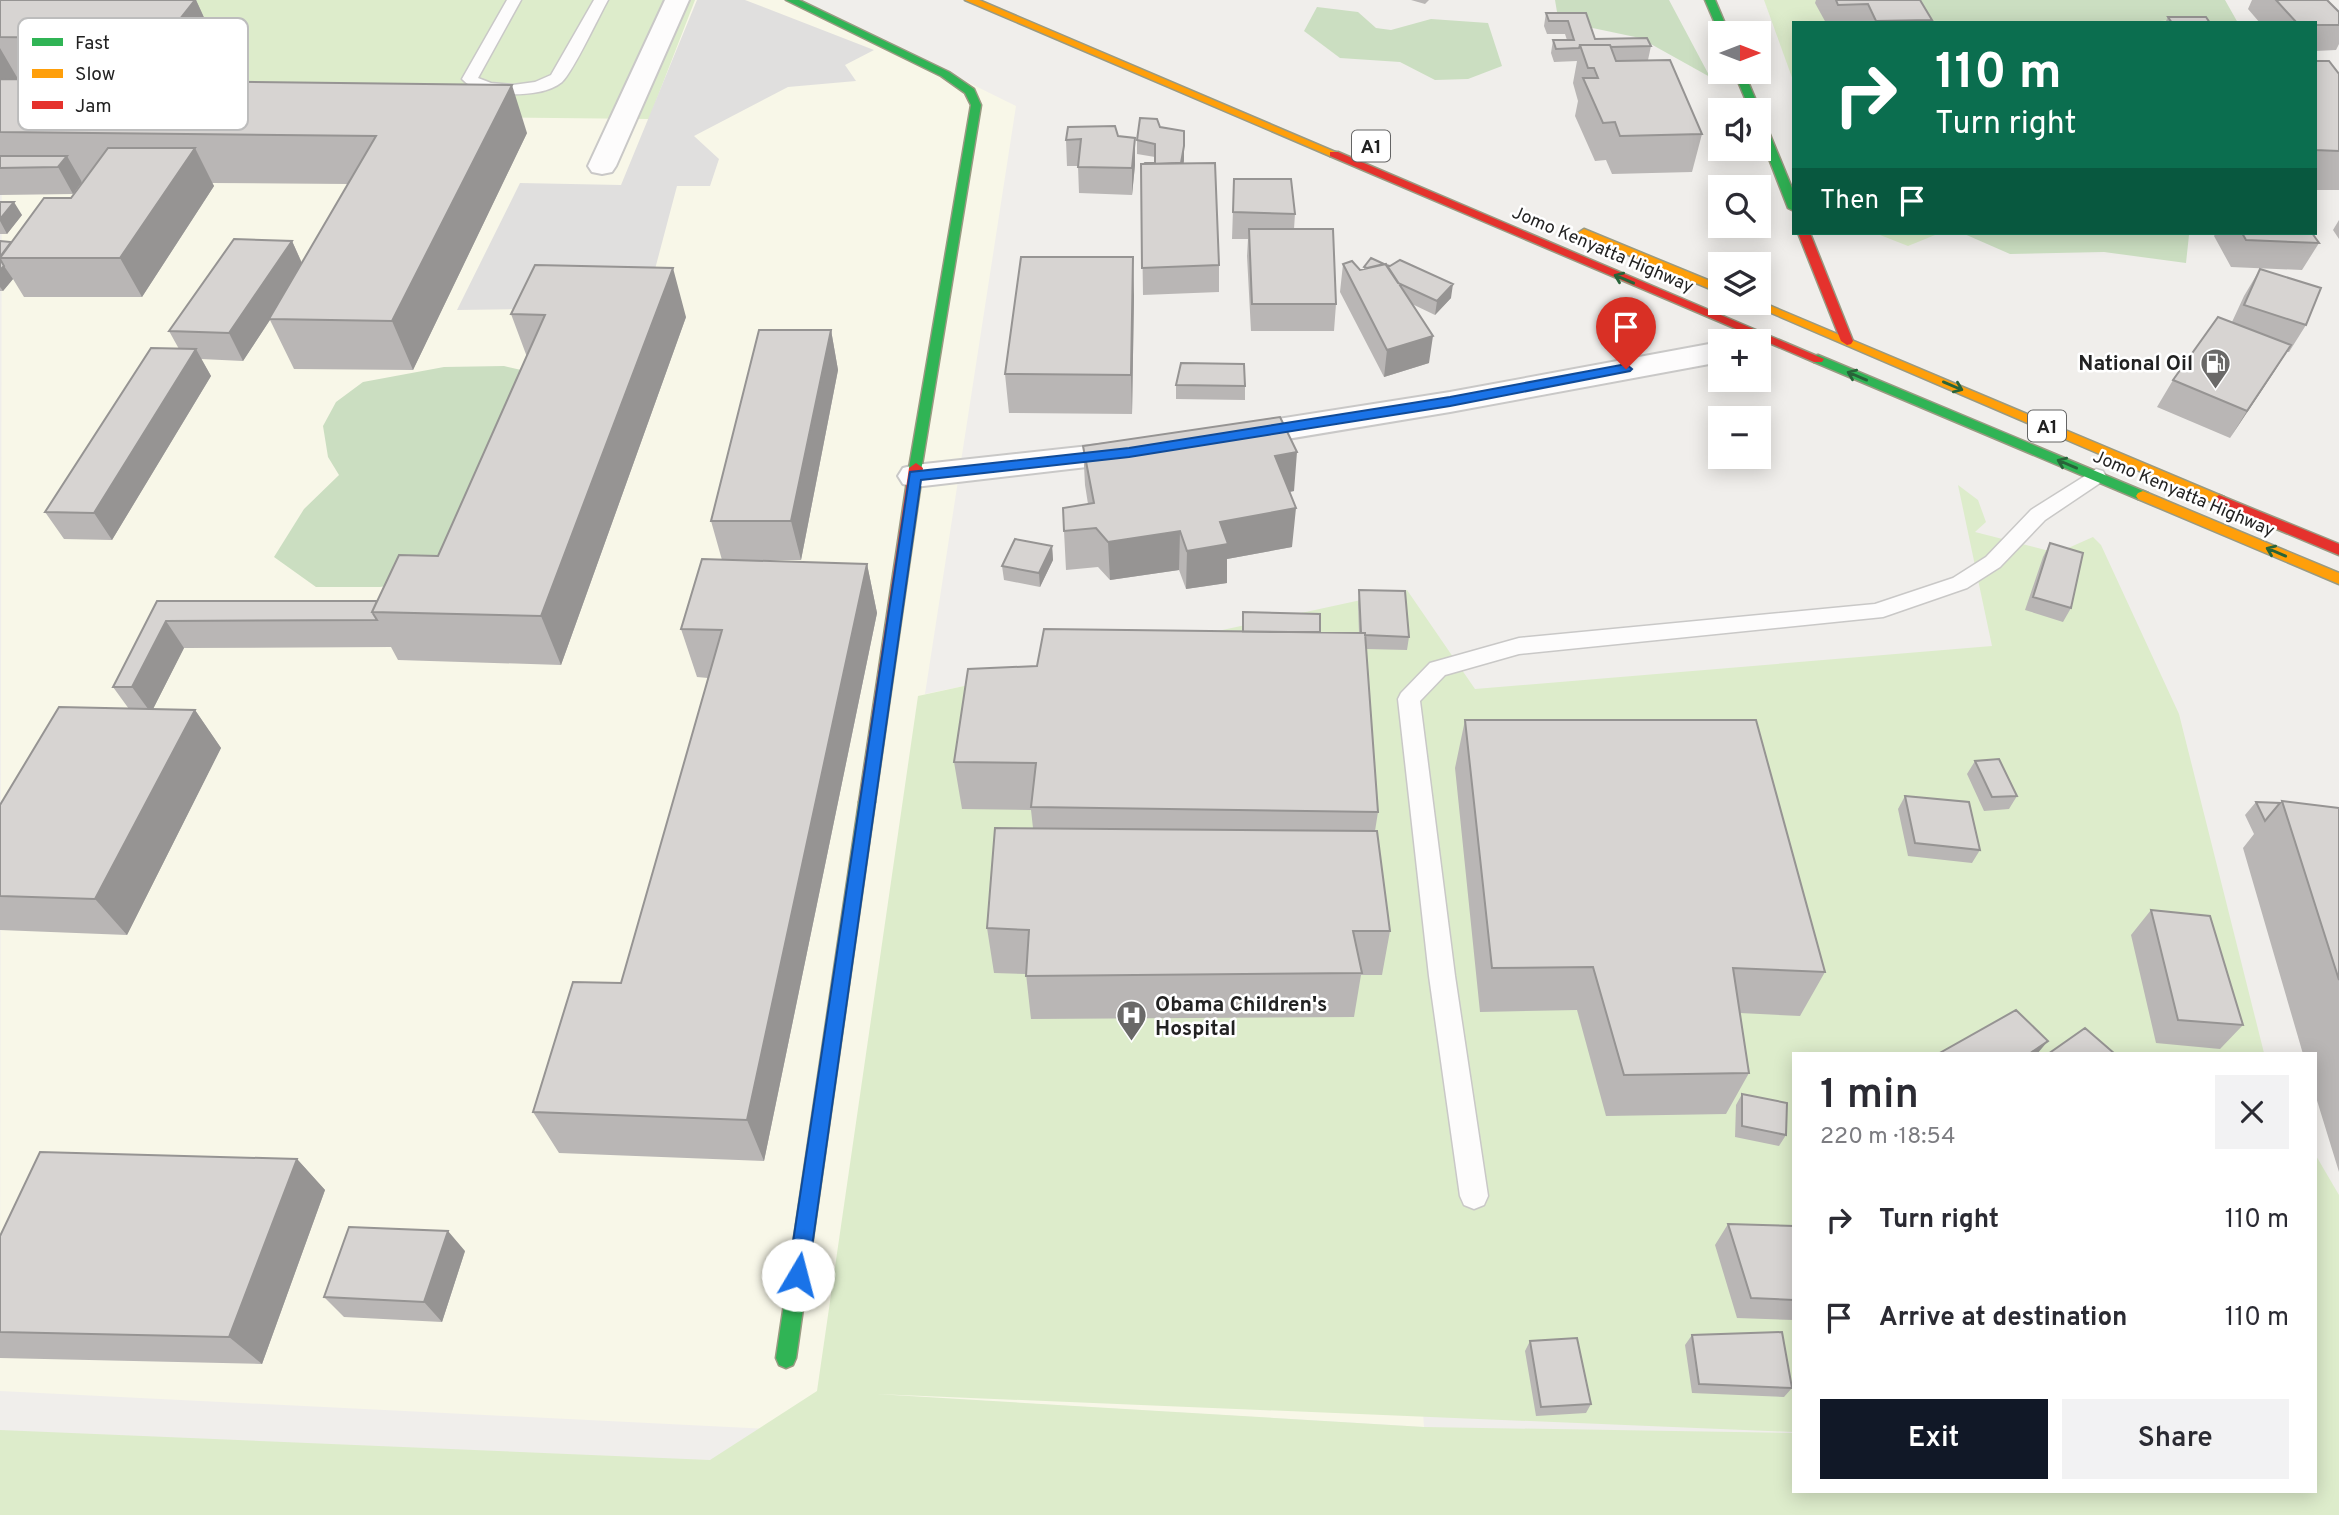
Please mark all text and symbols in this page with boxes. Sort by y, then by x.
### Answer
legend [18,18,248,130]
north arrow [1708,21,1771,84]
map controls [1708,21,1771,469]
text: Fast [75,32,110,56]
text: 110 m [1935,44,2062,106]
icon: right [1820,49,1911,140]
text: Slow [75,63,115,87]
text: Jam [75,95,112,119]
button: sound [1708,98,1771,161]
text: Turn right [1935,105,2077,145]
road number: A1 [1352,130,1390,162]
button: search [1708,175,1771,238]
icon: arrive [1893,182,1931,220]
text: Then [1820,185,1879,218]
street label: Jomo Kenyatta Highway [1508,202,1697,299]
button: layers [1708,252,1771,315]
one-way arrow [1614,271,1636,284]
pin [1596,297,1656,369]
icon: arrive [1607,308,1645,346]
button: + [1708,329,1771,392]
fuel station icon: National Oil [2199,346,2233,390]
place label: National Oil [2078,351,2193,378]
one-way arrow [1846,369,1868,382]
one-way arrow [1942,380,1963,393]
button: − [1708,406,1771,469]
road number: A1 [2028,410,2066,442]
street label: Jomo Kenyatta Highway [2089,446,2278,543]
one-way arrow [2056,457,2078,470]
one-way arrow [2266,545,2287,558]
place label: Obama Children's Hospital [1155,992,1327,1043]
hospital icon: Obama Children's Hospital [1115,999,1149,1043]
text: 1 min [1820,1070,1919,1123]
button: close [2215,1075,2289,1149]
text: 220 m · 18:54 [1820,1123,1955,1152]
icon: right [1820,1201,1858,1239]
text: Turn right [1879,1204,1999,1237]
text: 110 m [2225,1204,2289,1237]
position arrow [761,1238,835,1312]
icon: arrive [1820,1299,1858,1337]
text: Arrive at destination [1879,1302,2127,1335]
text: 110 m [2225,1302,2289,1335]
button: Exit [1820,1399,2048,1479]
button: Share [2062,1399,2289,1479]

